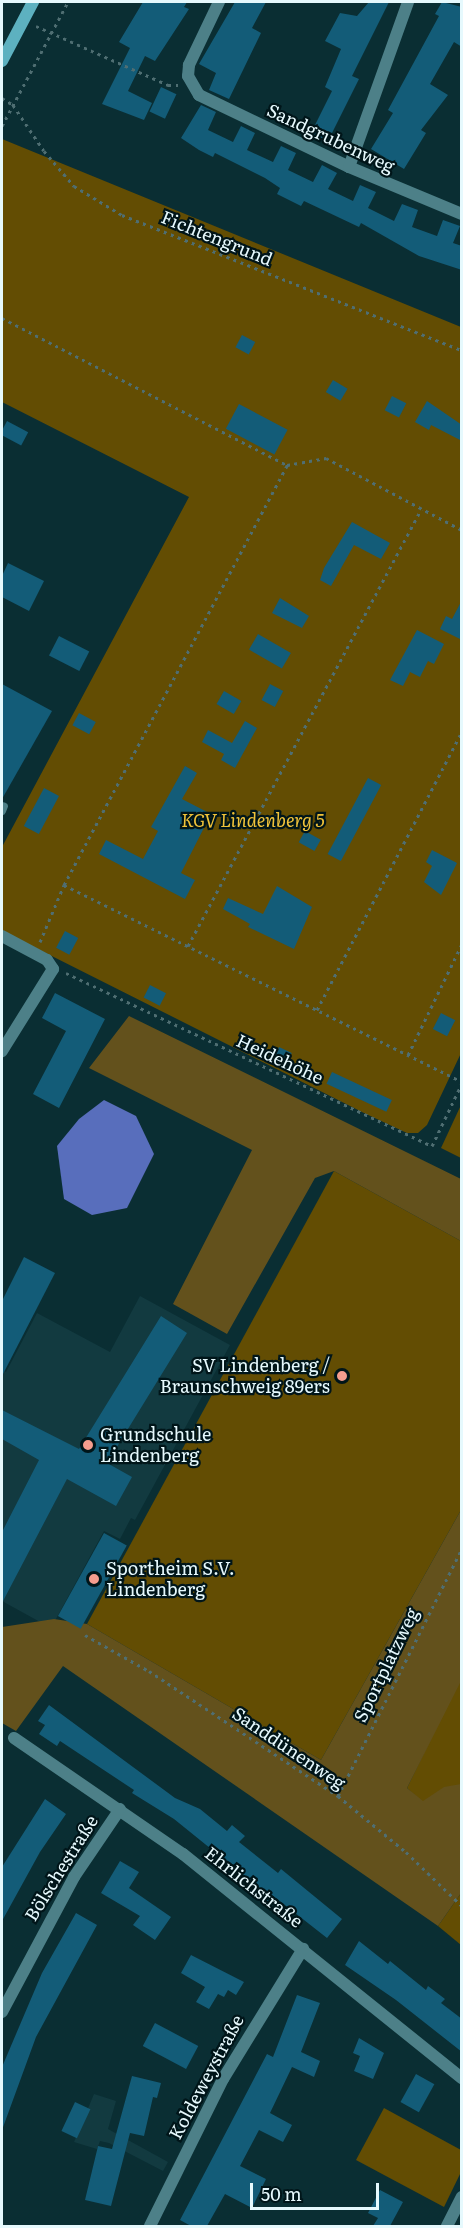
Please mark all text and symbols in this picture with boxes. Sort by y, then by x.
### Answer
street label: Sandgrubenweg [264,99,398,177]
street label: Fichtengrund [158,206,276,270]
park label: KGV Lindenberg 5 [181,809,325,831]
street label: Heidehöhe [233,1029,327,1089]
place label: SV Lindenberg / Braunschweig 89ers [160,1355,330,1398]
marker: SV Lindenberg / Braunschweig 89ers [335,1369,349,1383]
place label: Grundschule Lindenberg [100,1424,211,1466]
marker: Grundschule Lindenberg [81,1438,95,1452]
place label: Sportheim S.V. Lindenberg [106,1558,235,1600]
marker: Sportheim S.V. Lindenberg [87,1572,101,1586]
street label: Sportplatzweg [349,1604,423,1726]
street label: Sanddünenweg [228,1702,350,1794]
street label: Bölschestraße [20,1811,102,1925]
street label: Ehrlichstraße [201,1842,307,1932]
street label: Koldeweystraße [164,2011,248,2143]
scale bar [253,2171,382,2209]
text: 50 m [261,2180,302,2207]

